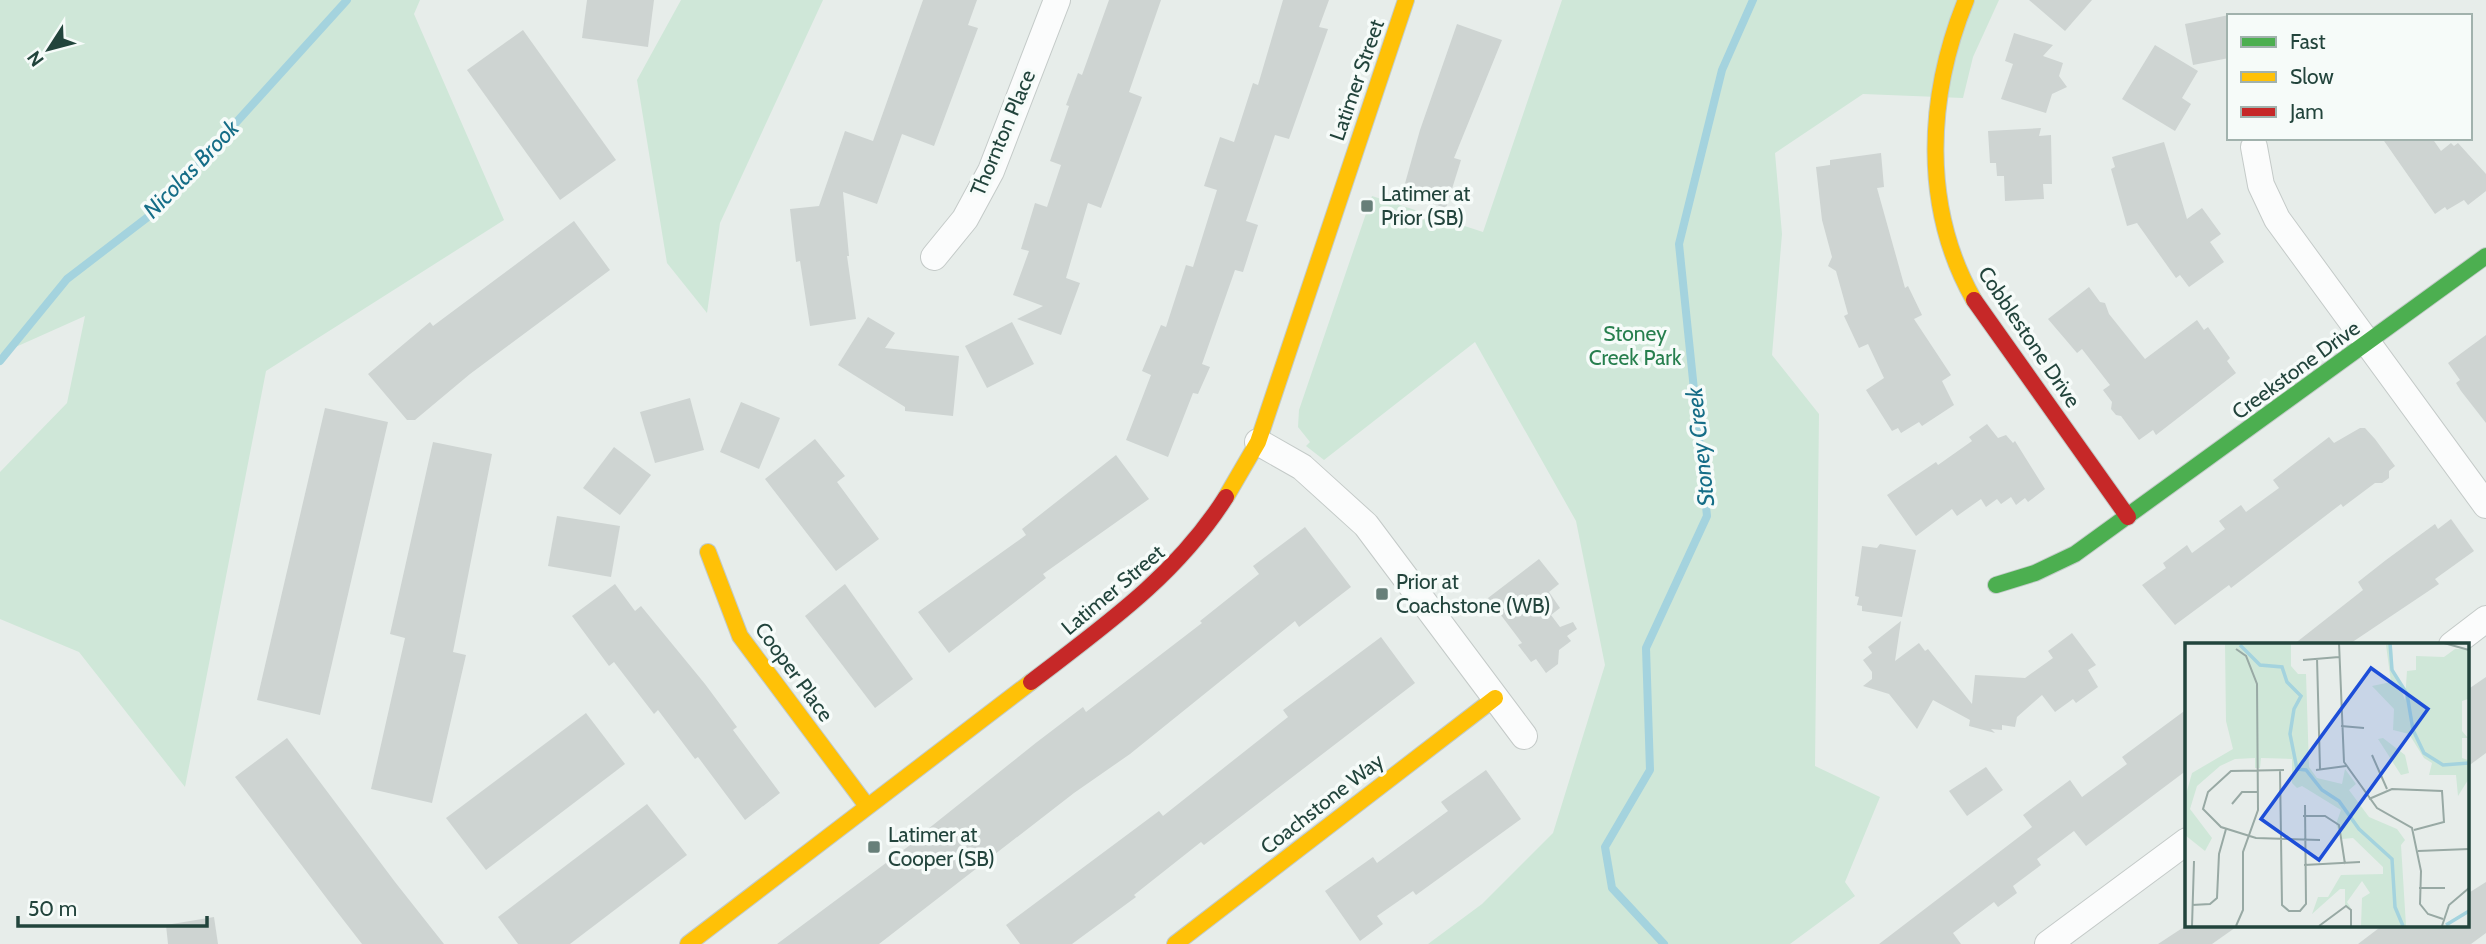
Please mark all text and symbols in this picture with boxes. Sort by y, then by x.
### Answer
north arrow [14,14,84,84]
legend [2227,14,2472,140]
street label: Latimer Street [1324,16,1389,144]
text: Fast [2290,29,2326,54]
text: N [22,47,49,71]
text: Slow [2290,64,2334,89]
street label: Thornton Place [965,66,1040,199]
text: Jam [2289,99,2324,124]
water label: Nicolas Brook [137,113,246,224]
place label: Latimer at Prior (SB) [1381,181,1470,230]
marker: Latimer at Prior (SB) [1359,198,1375,214]
street label: Cobblestone Drive [1973,261,2086,412]
street label: Creekstone Drive [2227,315,2365,424]
park label: Stoney Creek Park [1589,321,1682,370]
water label: Stoney Creek [1680,385,1720,508]
street label: Latimer Street [1056,539,1169,640]
place label: Prior at Coachstone (WB) [1396,569,1551,618]
marker: Prior at Coachstone (WB) [1374,586,1390,602]
street label: Cooper Place [750,617,839,726]
inset map [2185,643,2468,926]
street label: Coachstone Way [1255,748,1388,859]
place label: Latimer at Cooper (SB) [888,822,995,871]
marker: Latimer at Cooper (SB) [866,839,882,855]
scale bar [18,884,206,928]
text: 50 m [28,896,77,921]

